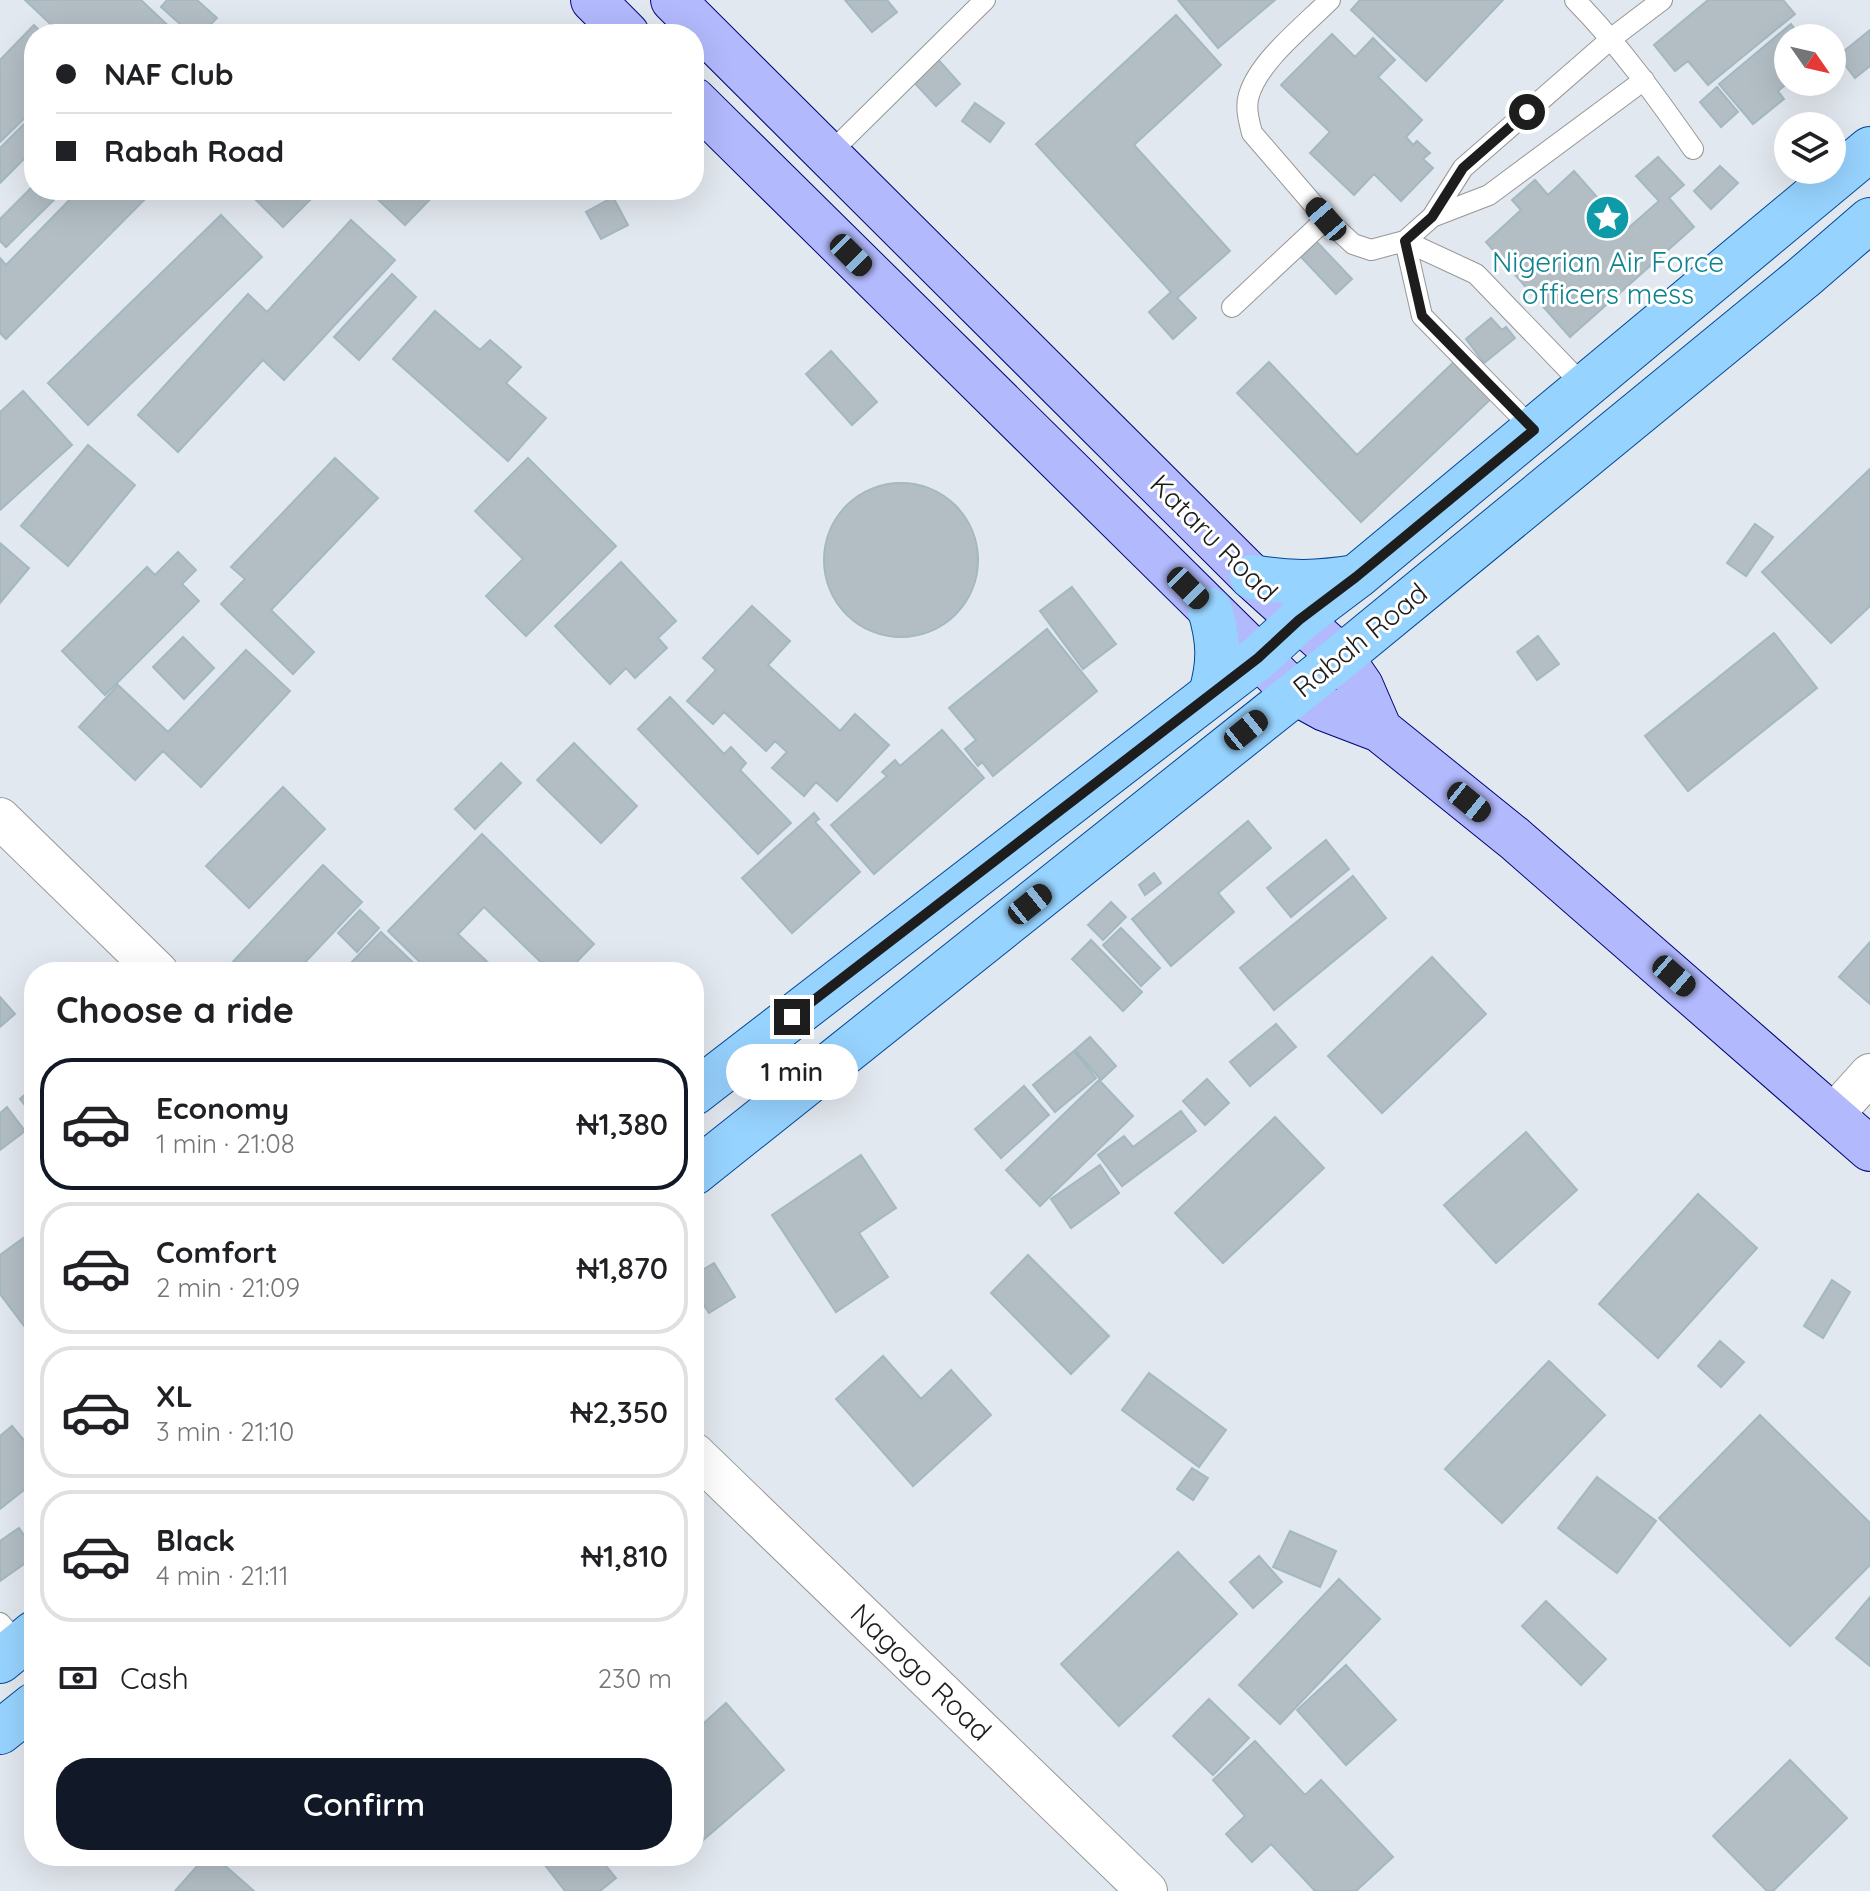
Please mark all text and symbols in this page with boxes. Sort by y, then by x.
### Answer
north arrow [1774,24,1846,96]
map controls [1774,24,1846,184]
text: NAF Club [104,55,234,93]
route start [1509,94,1545,130]
button: layers [1774,112,1846,184]
text: Rabah Road [104,132,284,170]
car [1301,193,1351,245]
place icon: Nigerian Air Force officers mess [1584,194,1632,242]
car [826,230,876,280]
place label: Nigerian Air Force officers mess [1492,244,1724,311]
street label: Kataru Road [1143,467,1285,609]
car [1163,563,1213,613]
street label: Rabah Road [1285,575,1434,704]
car [1220,706,1272,754]
car [1443,778,1495,826]
car [1004,880,1056,928]
car [1648,951,1700,1001]
text: Choose a ride [56,987,294,1032]
route end [774,999,810,1035]
callout: 1 min [726,1045,858,1101]
text: 1 min [761,1055,823,1088]
icon: car [60,1088,132,1160]
text: Economy [156,1089,289,1127]
text: ₦1,380 [577,1105,668,1143]
text: 1 min · 21:08 [156,1127,295,1160]
icon: car [60,1232,132,1304]
text: Comfort [156,1233,277,1271]
text: ₦1,870 [577,1249,668,1287]
text: 2 min · 21:09 [156,1271,300,1304]
icon: car [60,1376,132,1448]
text: XL [156,1377,193,1415]
text: ₦2,350 [570,1393,668,1431]
text: 3 min · 21:10 [156,1415,294,1448]
icon: car [60,1520,132,1592]
text: Black [156,1521,235,1559]
text: ₦1,810 [581,1537,668,1575]
text: 4 min · 21:11 [156,1559,289,1592]
street label: Nagogo Road [844,1596,999,1747]
icon: cash [56,1656,100,1700]
text: Cash [120,1659,189,1697]
text: 230 m [598,1662,672,1695]
button: Confirm [56,1758,672,1850]

